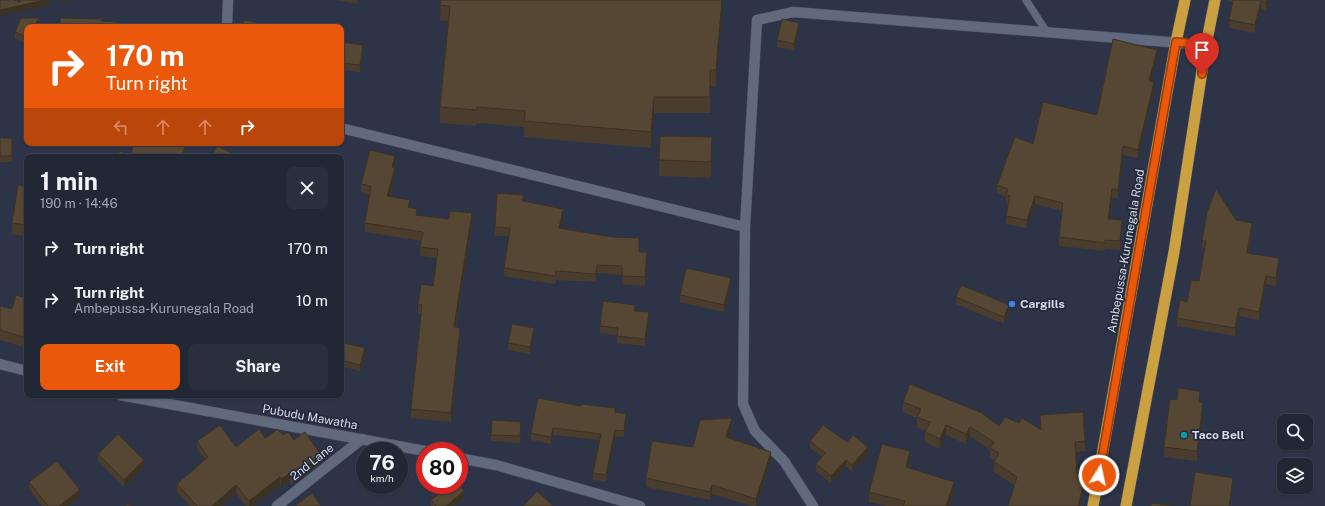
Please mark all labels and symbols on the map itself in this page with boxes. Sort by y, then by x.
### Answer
pin [1185,33,1219,74]
street label: Ambepussa-Kurunegala Road [1105,168,1147,334]
place label: Cargills [1020,297,1065,311]
marker: Cargills [1007,299,1017,309]
street label: Pubudu Mawatha [261,402,359,432]
place label: Taco Bell [1192,428,1245,442]
marker: Taco Bell [1179,430,1189,440]
street label: 2nd Lane [287,441,337,483]
speed limit sign: 80 [416,442,468,494]
position arrow [1078,454,1120,496]

